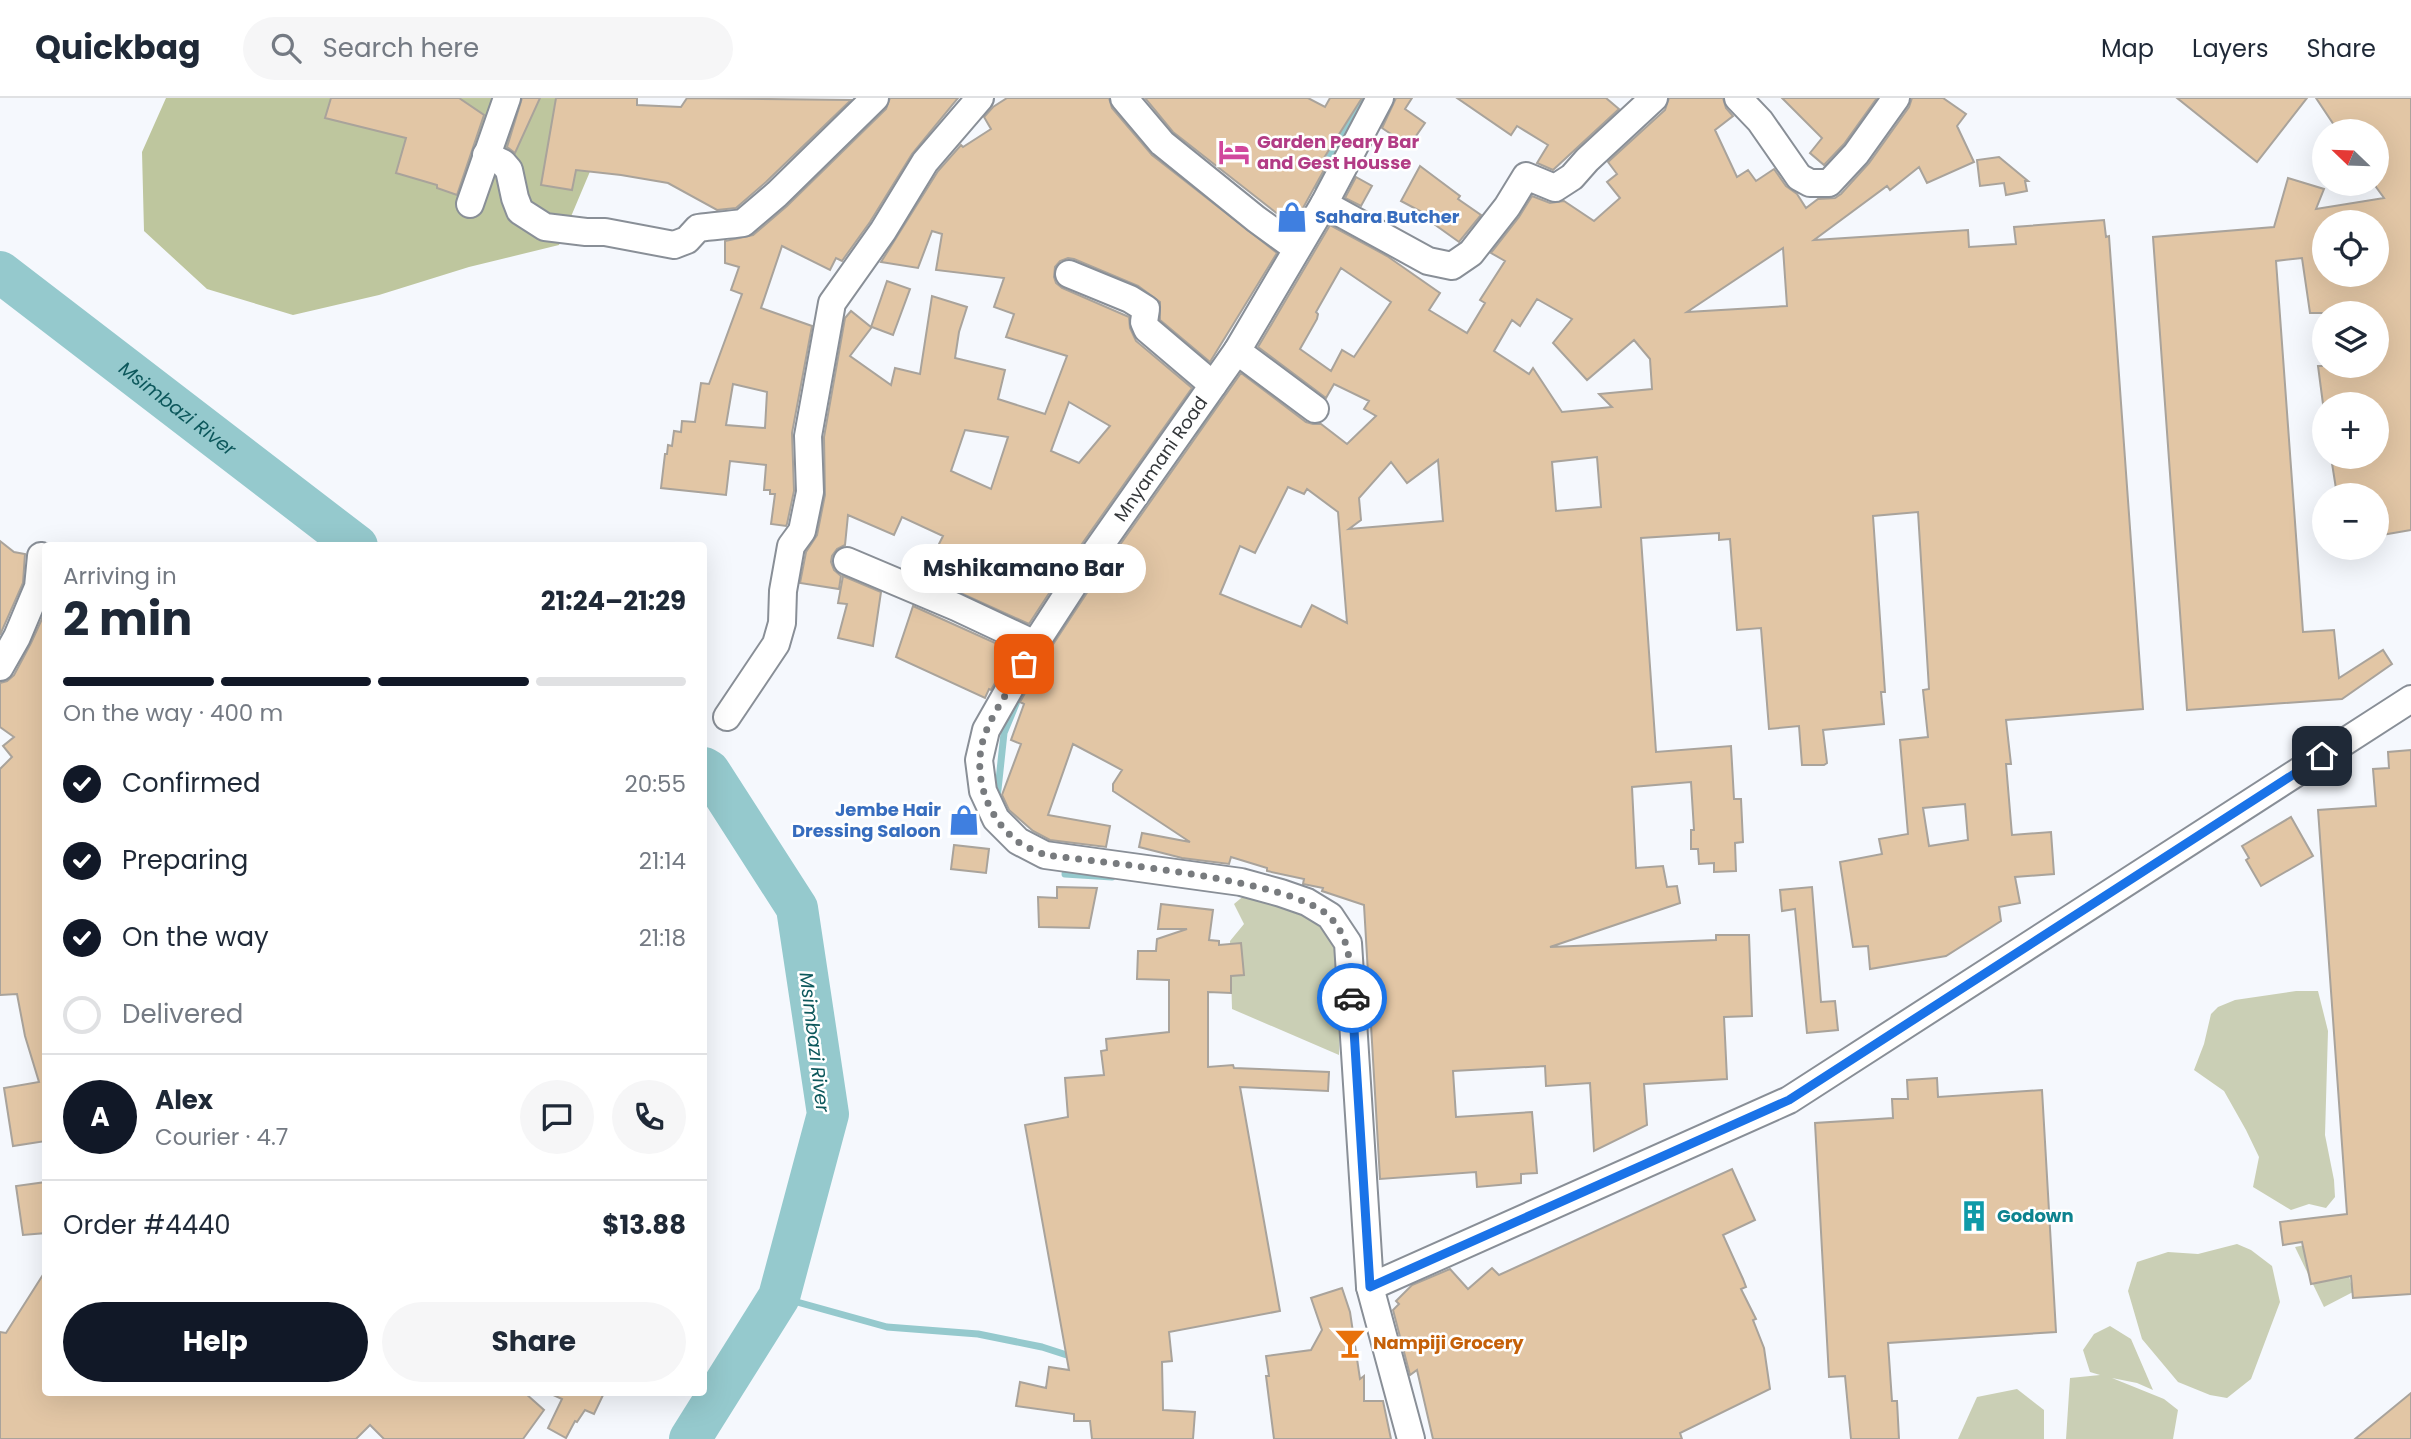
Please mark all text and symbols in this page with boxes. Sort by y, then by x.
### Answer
search box [243,17,733,80]
text: Quickbag [35,24,201,71]
icon: search [267,29,305,67]
text: Search here [323,30,479,66]
text: Map [2101,32,2154,65]
text: Layers [2192,32,2268,65]
text: Share [2306,32,2376,65]
north arrow [2312,119,2389,196]
map controls [2312,119,2389,560]
place label: Garden Peary Bar and Gest Housse [1257,129,1419,175]
hotel icon: Garden Peary Bar and Gest Housse [1217,135,1251,169]
shop icon: Sahara Butcher [1275,200,1309,234]
place label: Sahara Butcher [1315,204,1460,229]
button: locate [2312,210,2389,287]
button: layers [2312,301,2389,378]
water label: Msimbazi River [113,355,242,463]
street label: Mnyamani Road [1108,391,1213,526]
button: + [2312,392,2389,469]
button: − [2312,483,2389,560]
callout: Mshikamano Bar [902,545,1146,594]
text: Mshikamano Bar [923,552,1124,584]
text: Arriving in [63,560,177,592]
text: 21:24–21:29 [541,583,686,619]
text: 2 min [63,587,192,651]
pin [994,634,1054,694]
icon: bag [1005,645,1043,683]
text: On the way · 400 m [63,697,283,729]
pin [2292,726,2352,786]
icon: home [2303,737,2341,775]
icon: check [63,765,101,803]
text: Confirmed [122,765,260,801]
text: 20:55 [625,768,686,800]
place label: Jembe Hair Dressing Saloon [792,797,941,843]
shop icon: Jembe Hair Dressing Saloon [947,803,981,837]
icon: check [63,842,101,880]
text: Preparing [122,842,248,878]
text: 21:14 [639,845,686,877]
icon: check [63,919,101,957]
text: On the way [122,919,269,955]
text: 21:18 [639,922,686,954]
courier [1317,963,1387,1033]
water label: Msimbazi River [793,970,837,1115]
icon: car [1333,979,1371,1017]
text: Delivered [122,996,243,1032]
button: chat [520,1080,594,1154]
button: phone [612,1080,686,1154]
text: Alex [155,1082,213,1118]
text: A [90,1099,110,1135]
text: Courier · 4.7 [155,1121,288,1153]
building icon: Godown [1957,1199,1991,1233]
place label: Godown [1997,1203,2074,1228]
text: Order #4440 [63,1207,231,1243]
text: $13.88 [602,1207,686,1243]
button: Help [63,1302,368,1382]
button: Share [382,1302,686,1382]
bar icon: Nampiji Grocery [1333,1326,1367,1360]
place label: Nampiji Grocery [1373,1330,1524,1355]

